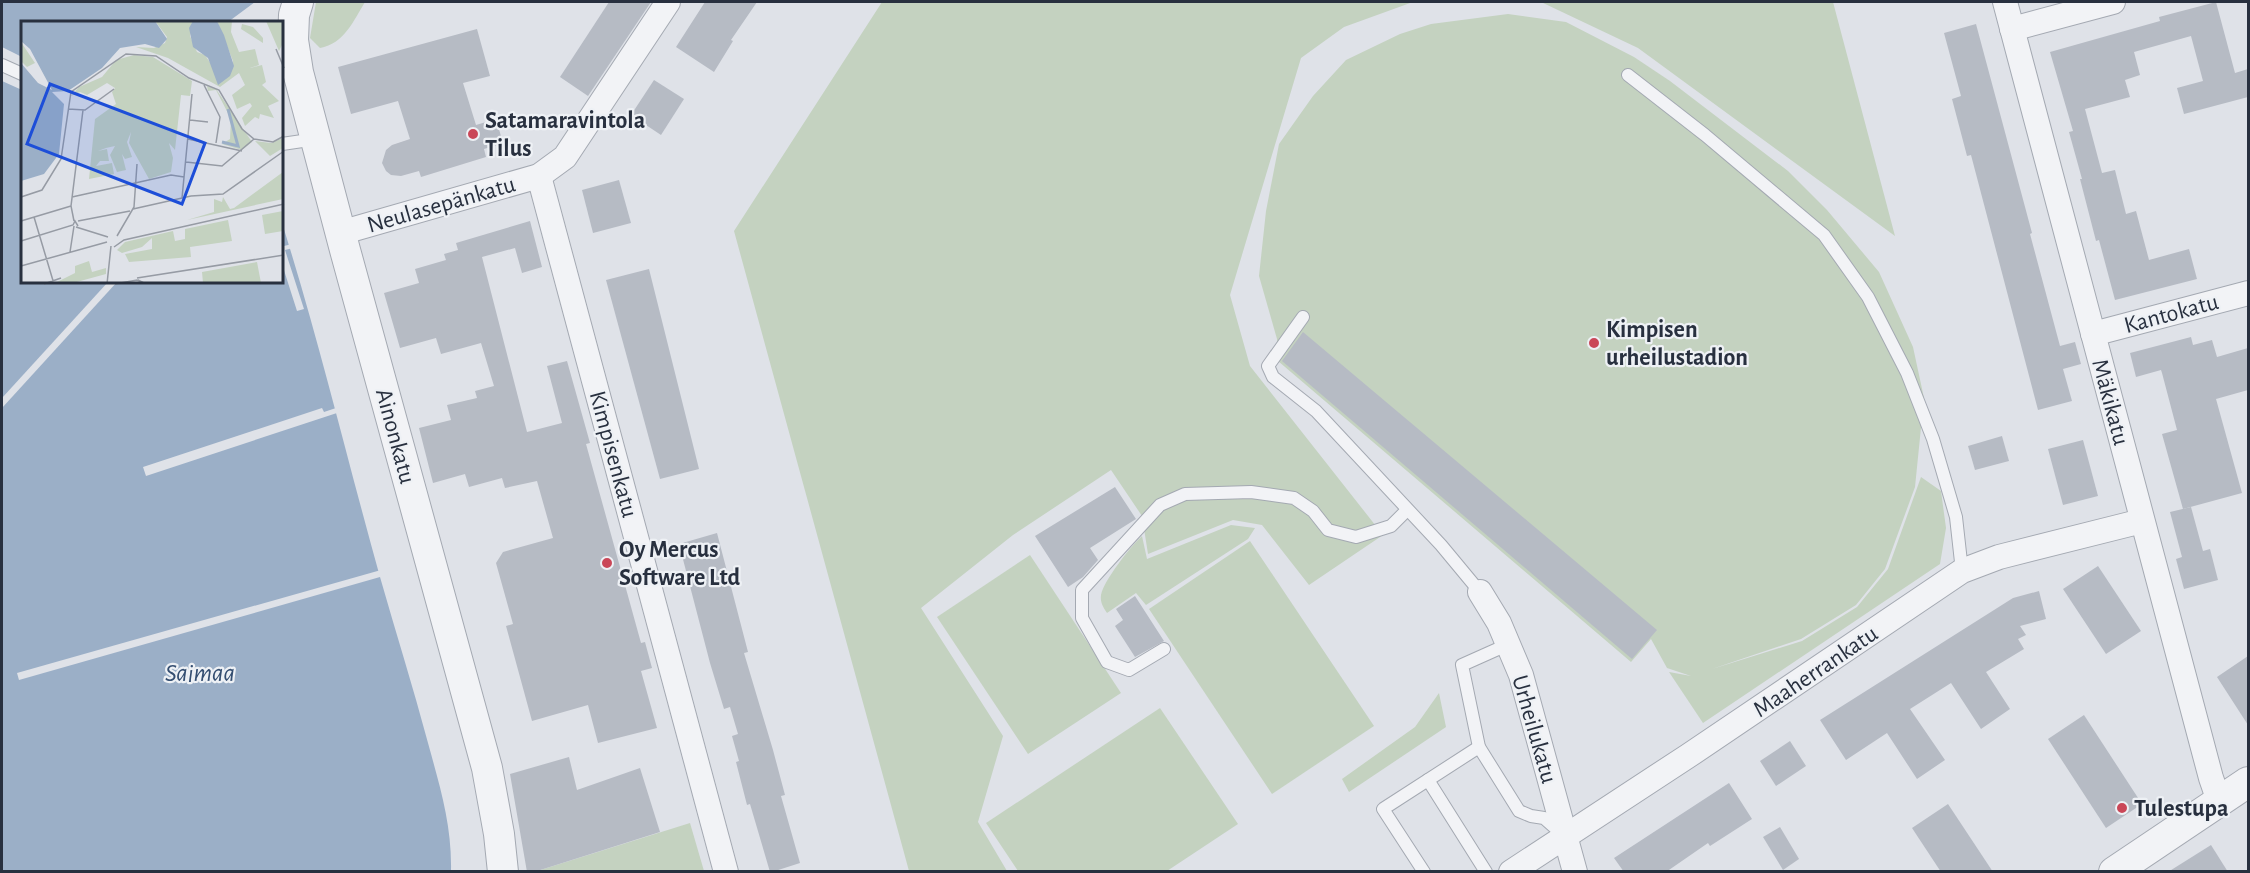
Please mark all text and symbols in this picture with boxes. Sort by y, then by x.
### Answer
inset map [21,21,284,284]
place label: Satamaravintola Tilus [485,109,645,161]
marker: Satamaravintola Tilus [466,127,480,141]
street label: Neulasepänkatu [364,172,518,238]
street label: Kantokatu [2121,290,2221,338]
place label: Kimpisen urheilustadion [1606,318,1748,370]
marker: Kimpisen urheilustadion [1587,336,1601,350]
street label: Mäkikatu [2087,357,2133,448]
street label: Ainonkatu [371,386,419,486]
street label: Kimpisenkatu [585,388,641,520]
place label: Oy Mercus Software Ltd [619,538,740,590]
marker: Oy Mercus Software Ltd [600,556,614,570]
street label: Maaherrankatu [1749,622,1882,722]
water label: Saimaa [165,660,235,686]
street label: Urheilukatu [1507,672,1561,786]
place label: Tulestupa [2134,797,2228,821]
marker: Tulestupa [2115,801,2129,815]

